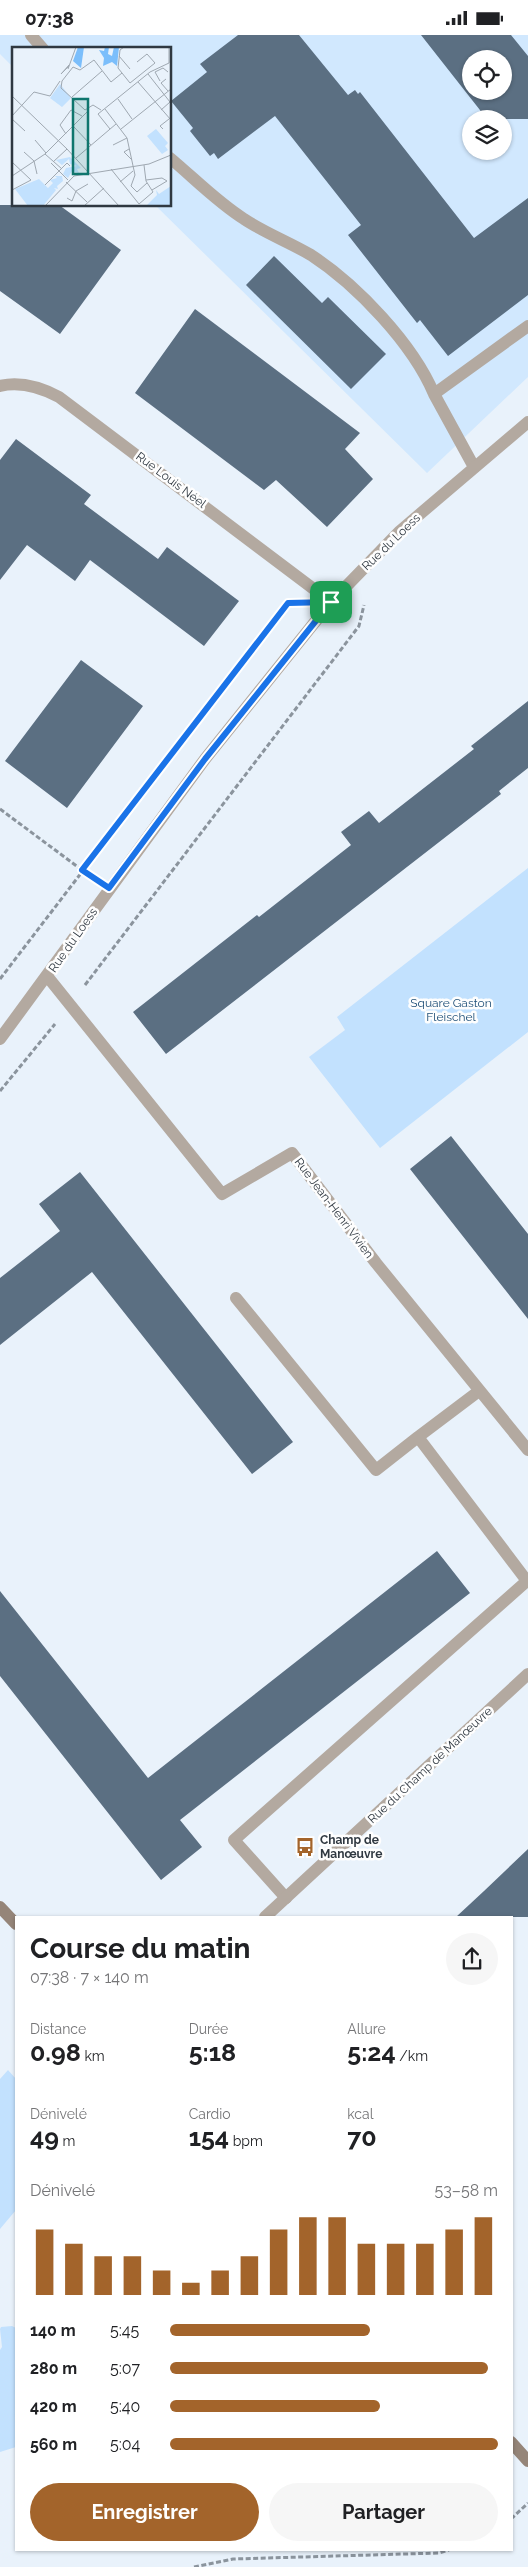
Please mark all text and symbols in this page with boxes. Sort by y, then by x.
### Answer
text: 07:38 [25,7,74,29]
inset map [12,47,171,206]
map controls [462,50,512,160]
button: locate [462,50,512,100]
button: layers [462,110,512,160]
street label: Rue Louis Néel [133,449,209,511]
street label: Rue du Loess [359,511,423,573]
pin [310,581,352,623]
icon: arrive [317,588,345,616]
street label: Rue du Loess [46,905,100,975]
park label: Square Gaston Fleischel [410,996,492,1024]
street label: Rue Jean-Henri Vivien [292,1155,376,1261]
street label: Rue du Champ de Manœuvre [365,1704,495,1826]
place label: Champ de Manœuvre [320,1833,382,1861]
bus stop icon: Champ de Manœuvre [294,1836,316,1858]
text: Course du matin [30,1932,250,1965]
button: share [446,1933,498,1985]
text: 07:38 · 7 × 140 m [30,1968,149,1987]
text: Distance [30,2021,86,2037]
text: Durée [189,2021,228,2037]
text: Allure [347,2021,386,2037]
text: 0.98 [30,2037,81,2067]
text: 5:18 [189,2037,236,2067]
text: 5:24 [347,2037,396,2067]
text: km [81,2048,105,2064]
text: /km [396,2048,428,2064]
text: Dénivelé [30,2106,87,2122]
text: Cardio [189,2106,231,2122]
text: kcal [347,2106,374,2122]
text: 49 [30,2122,59,2152]
text: 154 [189,2122,229,2152]
text: 70 [347,2122,377,2152]
text: m [59,2133,75,2149]
text: bpm [229,2133,263,2149]
text: Dénivelé [30,2181,95,2200]
text: 53–58 m [435,2181,498,2200]
text: 140 m [30,2321,76,2340]
text: 5:45 [110,2321,139,2340]
text: 280 m [30,2359,77,2378]
text: 5:07 [110,2359,140,2378]
text: 420 m [30,2397,77,2416]
text: 5:40 [110,2397,140,2416]
text: 560 m [30,2435,77,2454]
text: 5:04 [110,2435,140,2454]
button: Enregistrer [30,2483,259,2541]
button: Partager [269,2483,498,2541]

